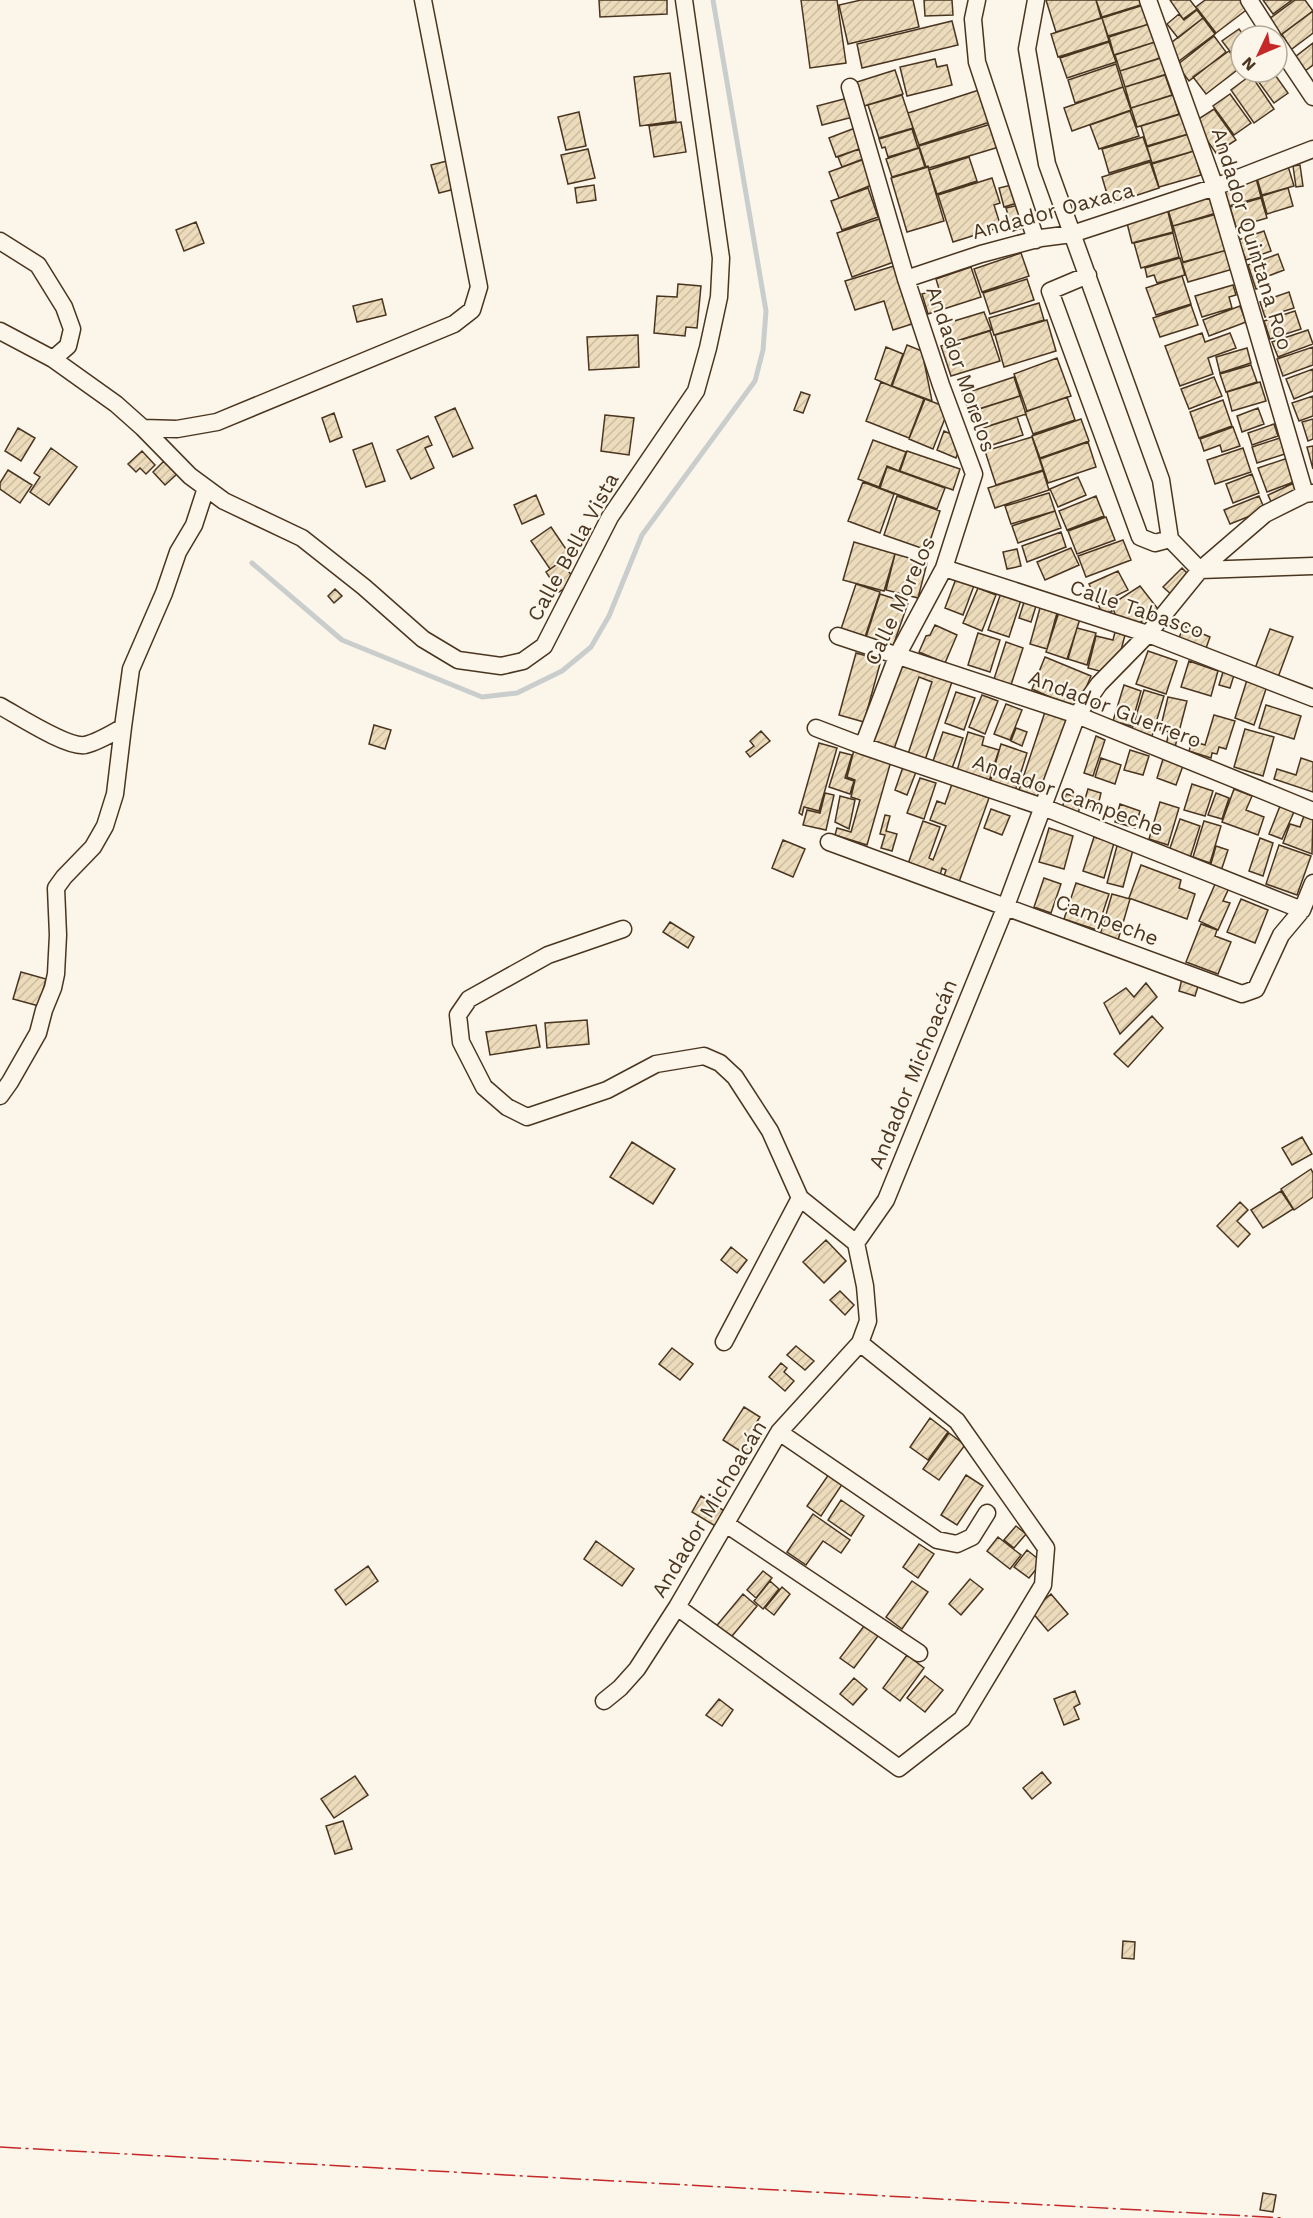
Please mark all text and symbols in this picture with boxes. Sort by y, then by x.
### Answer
north arrow [1229,24,1289,84]
text: N [1238,53,1260,75]
street label: Andador Quintana Roo [1207,125,1298,353]
street label: Andador Oaxaca [969,177,1137,244]
street label: Andador Morelos [921,283,1002,455]
street label: Calle Bella Vista [521,468,624,625]
street label: Calle Morelos [859,532,940,669]
street label: Calle Tabasco [1067,574,1208,643]
street label: Andador Guerrero [1025,664,1205,753]
street label: Andador Campeche [969,748,1167,841]
street label: Campeche [1052,888,1162,951]
street label: Andador Michoacán [863,975,962,1172]
street label: Andador Michoacán [646,1416,771,1602]

